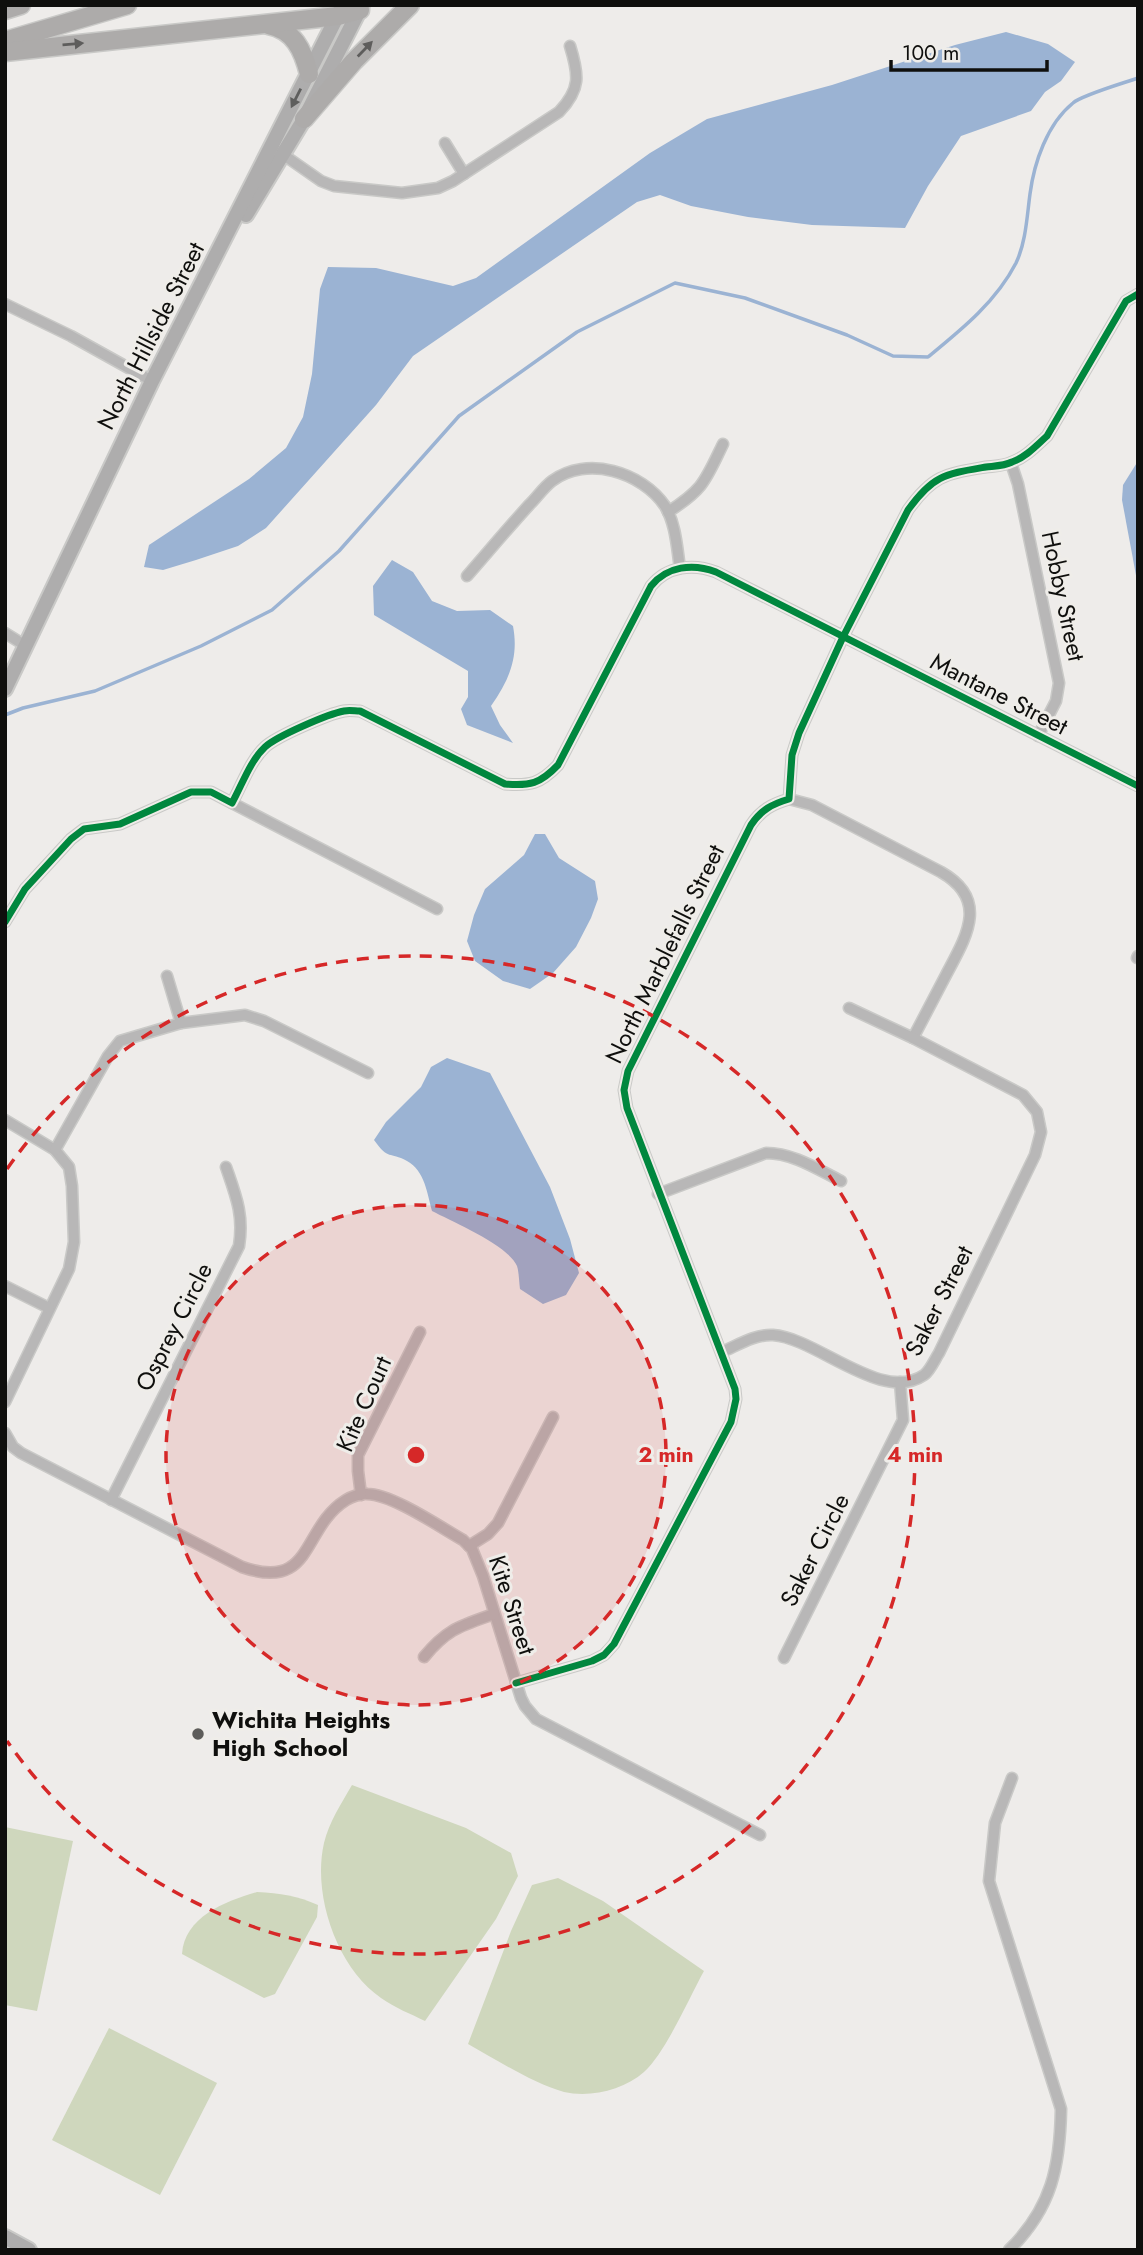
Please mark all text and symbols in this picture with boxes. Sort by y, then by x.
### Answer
scale bar [891,28,1047,72]
one-way arrow [62,38,84,49]
text: 100 m [902,38,959,68]
one-way arrow [357,41,373,58]
one-way arrow [291,88,302,108]
street label: North Hillside Street [88,236,213,436]
street label: Hobby Street [1033,528,1094,664]
street label: Mantane Street [924,644,1074,743]
street label: North Marblefalls Street [596,838,733,1069]
street label: Saker Street [896,1239,981,1362]
street label: Osprey Circle [126,1257,221,1397]
street label: Kite Court [327,1350,400,1457]
text: 2 min [638,1440,694,1470]
text: 4 min [887,1440,943,1470]
centre of rings [404,1443,428,1467]
street label: Saker Circle [771,1487,858,1612]
street label: Kite Street [480,1551,545,1659]
place label: Wichita Heights High School [212,1702,390,1765]
marker: Wichita Heights High School [190,1726,206,1742]

